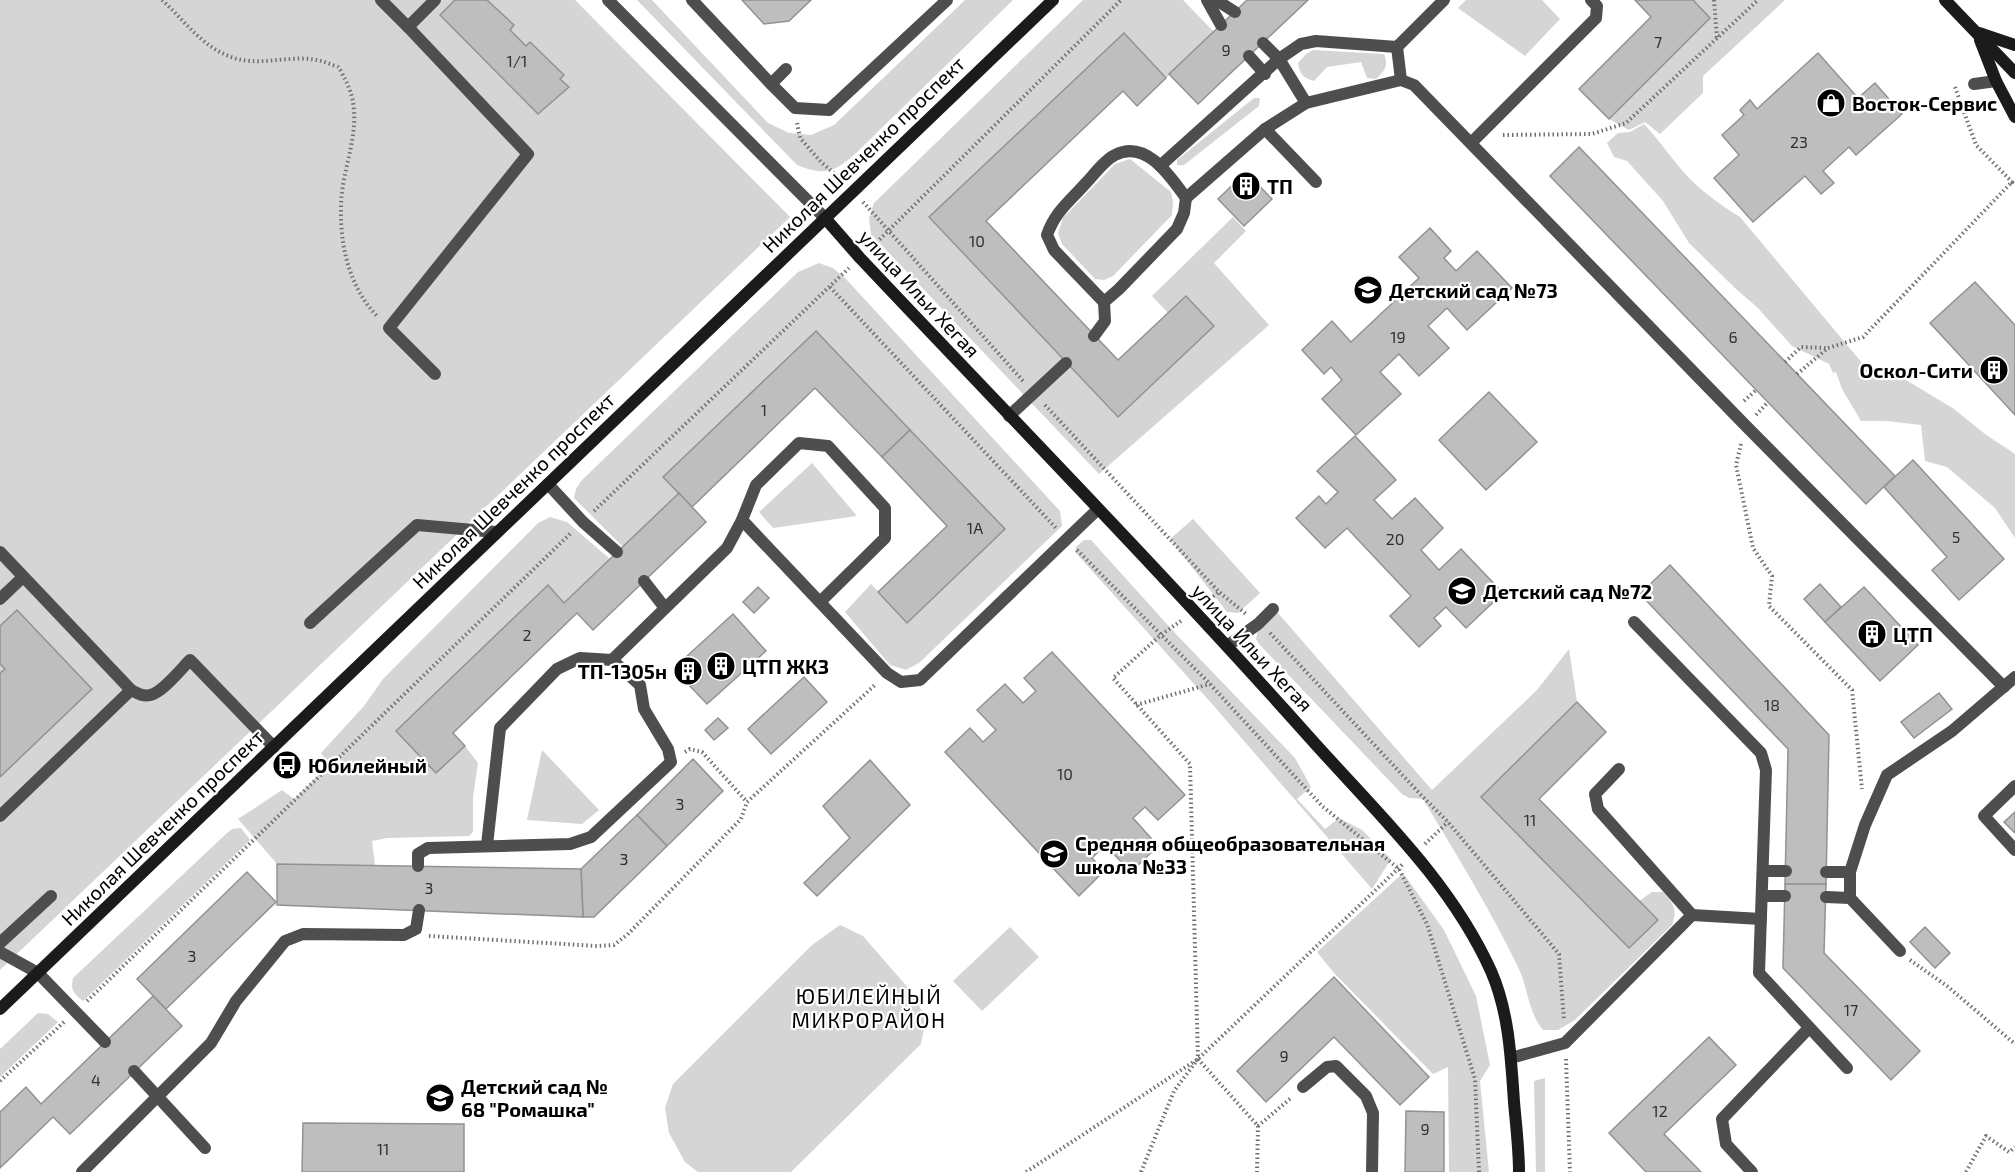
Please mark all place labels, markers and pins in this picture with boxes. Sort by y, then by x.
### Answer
shop icon: Восток-Сервис [1815,87,1847,119]
place label: Восток-Сервис [1852,91,1997,115]
building icon: ТП [1230,170,1262,202]
place label: ТП [1267,174,1293,198]
school or university icon: Детский сад №73 [1352,274,1384,306]
place label: Детский сад №73 [1389,278,1558,302]
building icon: Оскол-Сити [1978,354,2010,386]
place label: Оскол-Сити [1860,358,1973,382]
school or university icon: Детский сад №72 [1446,575,1478,607]
place label: Детский сад №72 [1483,579,1652,603]
building icon: ЦТП [1856,618,1888,650]
place label: ЦТП [1893,622,1933,646]
building icon: ЦТП ЖК3 [705,650,737,682]
place label: ЦТП ЖК3 [742,654,829,678]
building icon: ТП-1305н [672,655,704,687]
place label: ТП-1305н [578,659,667,683]
bus stop icon: Юбилейный [271,749,303,781]
place label: Юбилейный [308,753,427,777]
place label: Средняя общеобразовательная школа №33 [1075,831,1385,878]
school or university icon: Средняя общеобразовательная школа №33 [1038,838,1070,870]
place label: Детский сад № 68 "Ромашка" [461,1074,608,1121]
school or university icon: Детский сад № 68 "Ромашка" [424,1082,456,1114]

